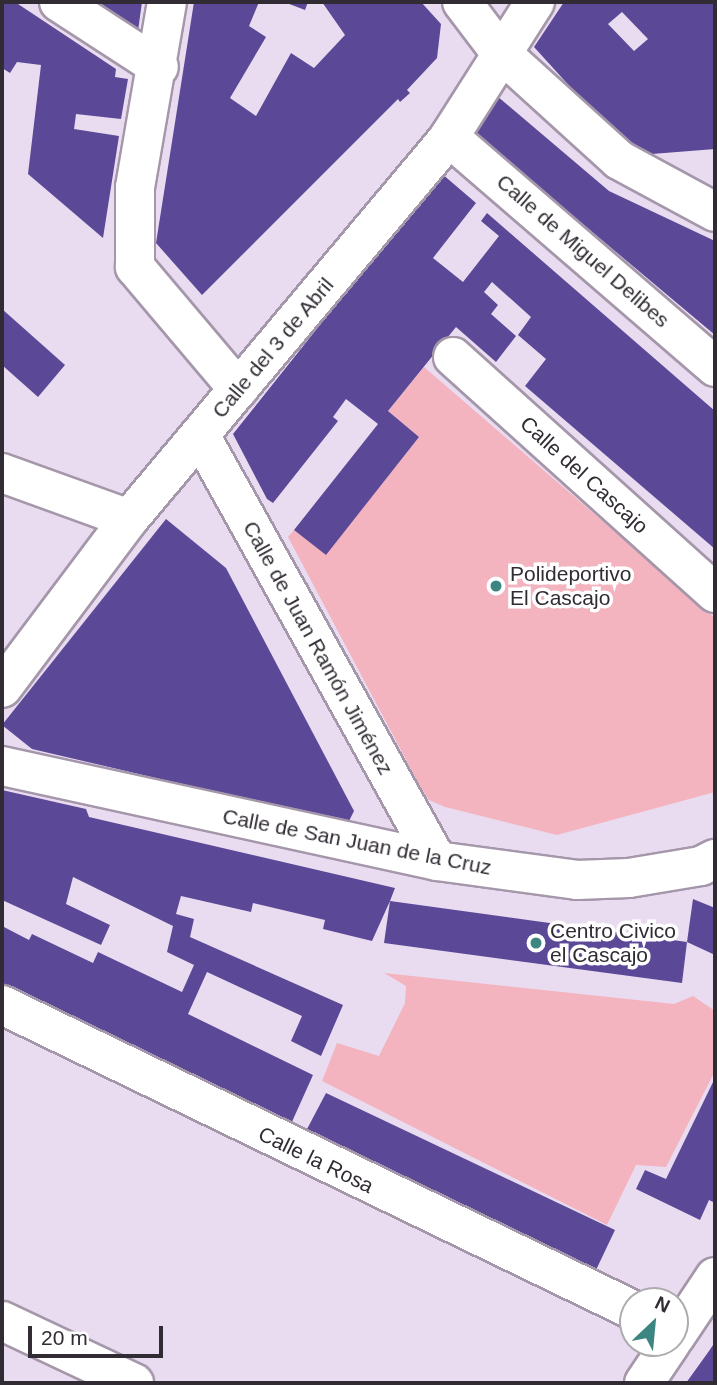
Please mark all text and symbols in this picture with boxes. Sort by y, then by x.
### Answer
street label: Calle de Miguel Delibes [491,169,675,333]
street label: Calle del 3 de Abril [207,272,339,424]
street label: Calle del Cascajo [515,411,653,539]
street label: Calle de Juan Ramón Jiménez [238,517,398,779]
place label: Polideportivo El Cascajo [510,561,631,611]
marker: Polideportivo El Cascajo [488,578,504,594]
street label: Calle de San Juan de la Cruz [221,804,493,880]
place label: Centro Civico el Cascajo [550,918,676,968]
marker: Centro Civico el Cascajo [528,935,544,951]
street label: Calle la Rosa [254,1121,378,1199]
north arrow [619,1287,689,1357]
text: N [652,1292,673,1317]
scale bar [32,1312,166,1356]
text: 20 m [41,1326,88,1349]

